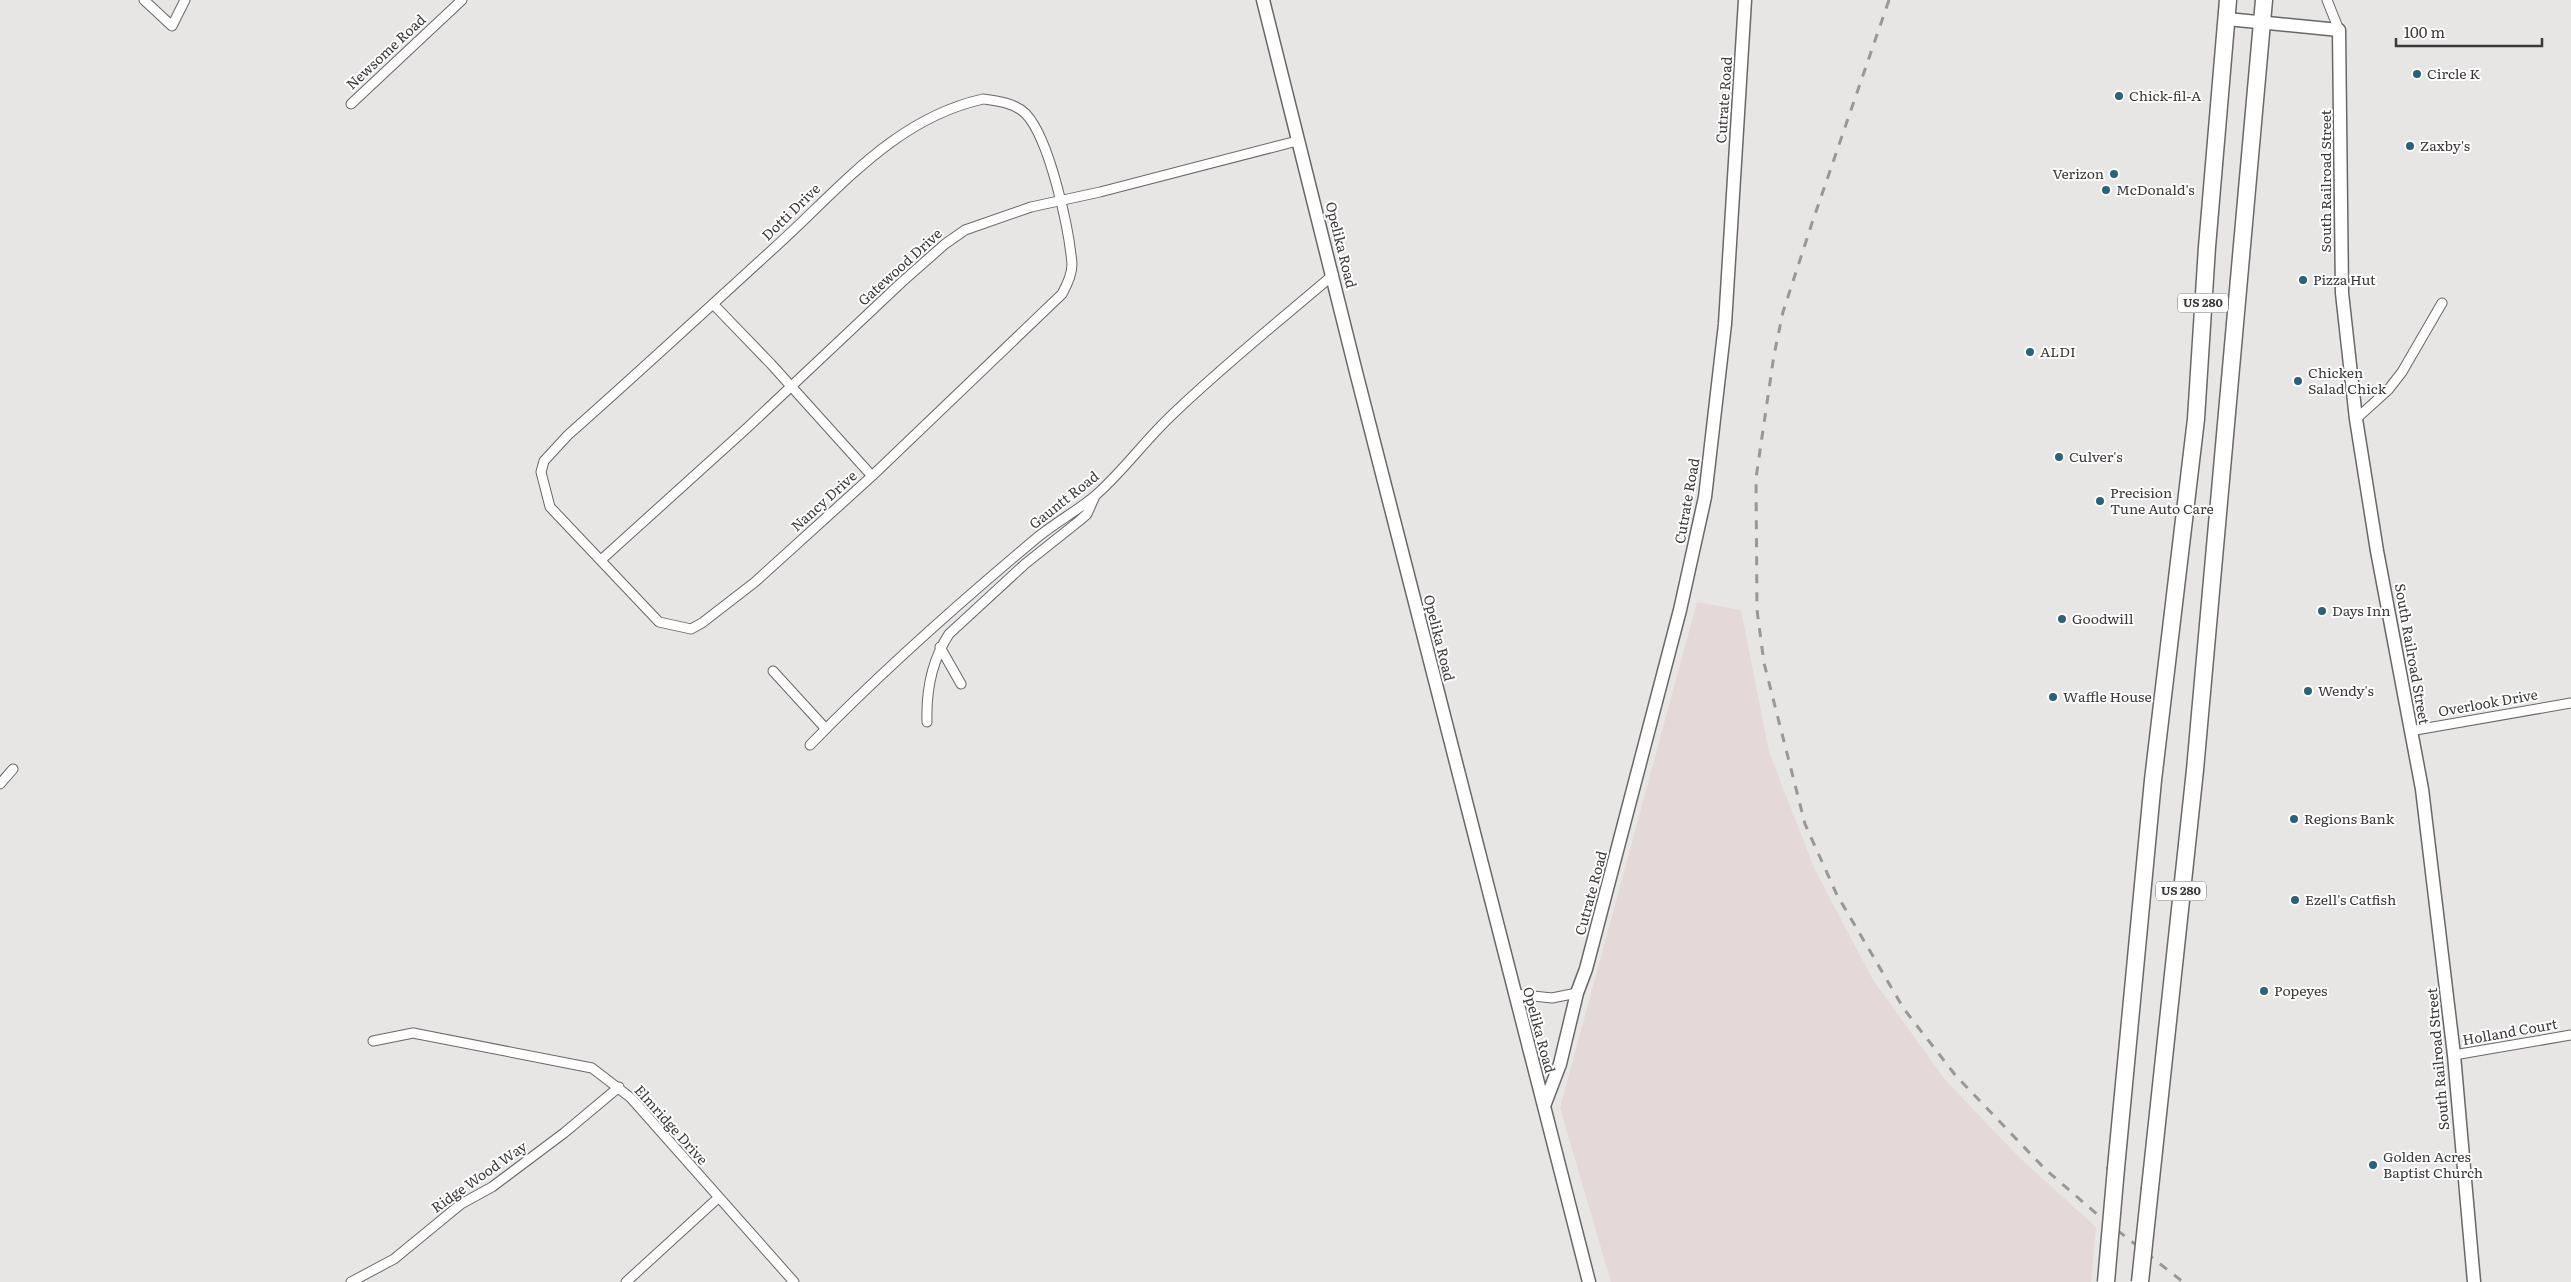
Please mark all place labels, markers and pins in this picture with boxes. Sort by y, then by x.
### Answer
place label: Circle K [2427,63,2480,83]
marker: Circle K [2411,68,2423,80]
place label: Chick-fil-A [2129,85,2202,105]
marker: Chick-fil-A [2113,90,2125,102]
place label: Zaxby's [2420,135,2470,155]
marker: Zaxby's [2404,140,2416,152]
place label: Verizon [2053,163,2104,183]
marker: Verizon [2108,168,2120,180]
place label: McDonald's [2116,179,2195,199]
marker: McDonald's [2100,184,2112,196]
place label: Pizza Hut [2313,269,2376,289]
marker: Pizza Hut [2297,274,2309,286]
place label: ALDI [2040,341,2076,361]
marker: ALDI [2024,346,2036,358]
place label: Chicken Salad Chick [2308,362,2387,398]
marker: Chicken Salad Chick [2292,375,2304,387]
place label: Culver's [2069,446,2123,466]
marker: Culver's [2053,451,2065,463]
place label: Precision Tune Auto Care [2110,482,2214,518]
marker: Precision Tune Auto Care [2094,495,2106,507]
place label: Days Inn [2332,600,2390,620]
marker: Days Inn [2316,605,2328,617]
place label: Goodwill [2072,608,2134,628]
marker: Goodwill [2056,613,2068,625]
place label: Wendy's [2318,680,2374,700]
marker: Wendy's [2302,685,2314,697]
place label: Waffle House [2063,686,2152,706]
marker: Waffle House [2047,691,2059,703]
place label: Regions Bank [2304,808,2395,828]
marker: Regions Bank [2288,813,2300,825]
place label: Ezell's Catfish [2305,889,2396,909]
marker: Ezell's Catfish [2289,894,2301,906]
place label: Popeyes [2274,980,2327,1000]
marker: Popeyes [2258,985,2270,997]
place label: Golden Acres Baptist Church [2383,1146,2483,1182]
marker: Golden Acres Baptist Church [2367,1159,2379,1171]

